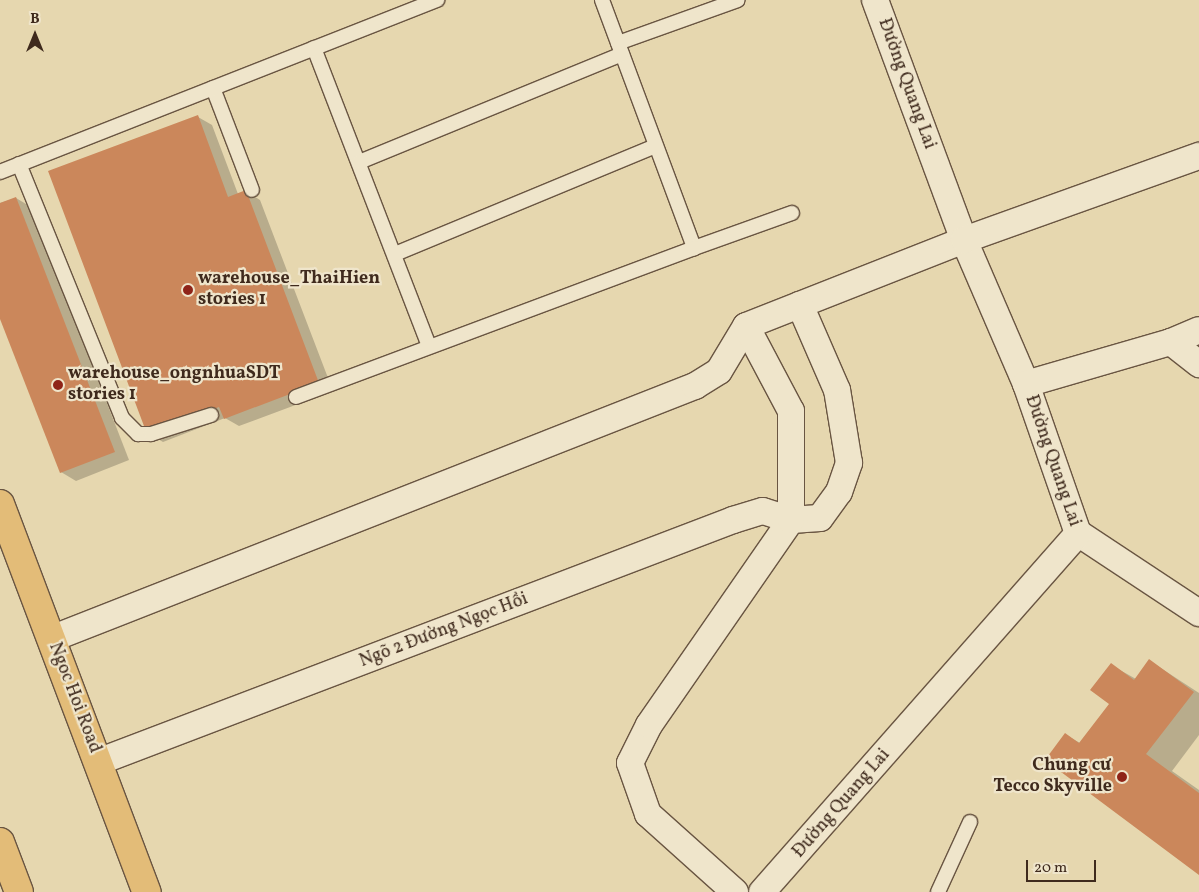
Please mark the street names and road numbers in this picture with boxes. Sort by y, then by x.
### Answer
street label: Đường Quang Lai [872,16,940,152]
street label: Đường Quang Lai [1019,392,1085,530]
street label: Ngõ 2 Đường Ngọc Hồi [357,589,531,673]
street label: Ngoc Hoi Road [43,640,105,756]
street label: Đường Quang Lai [789,745,895,863]

